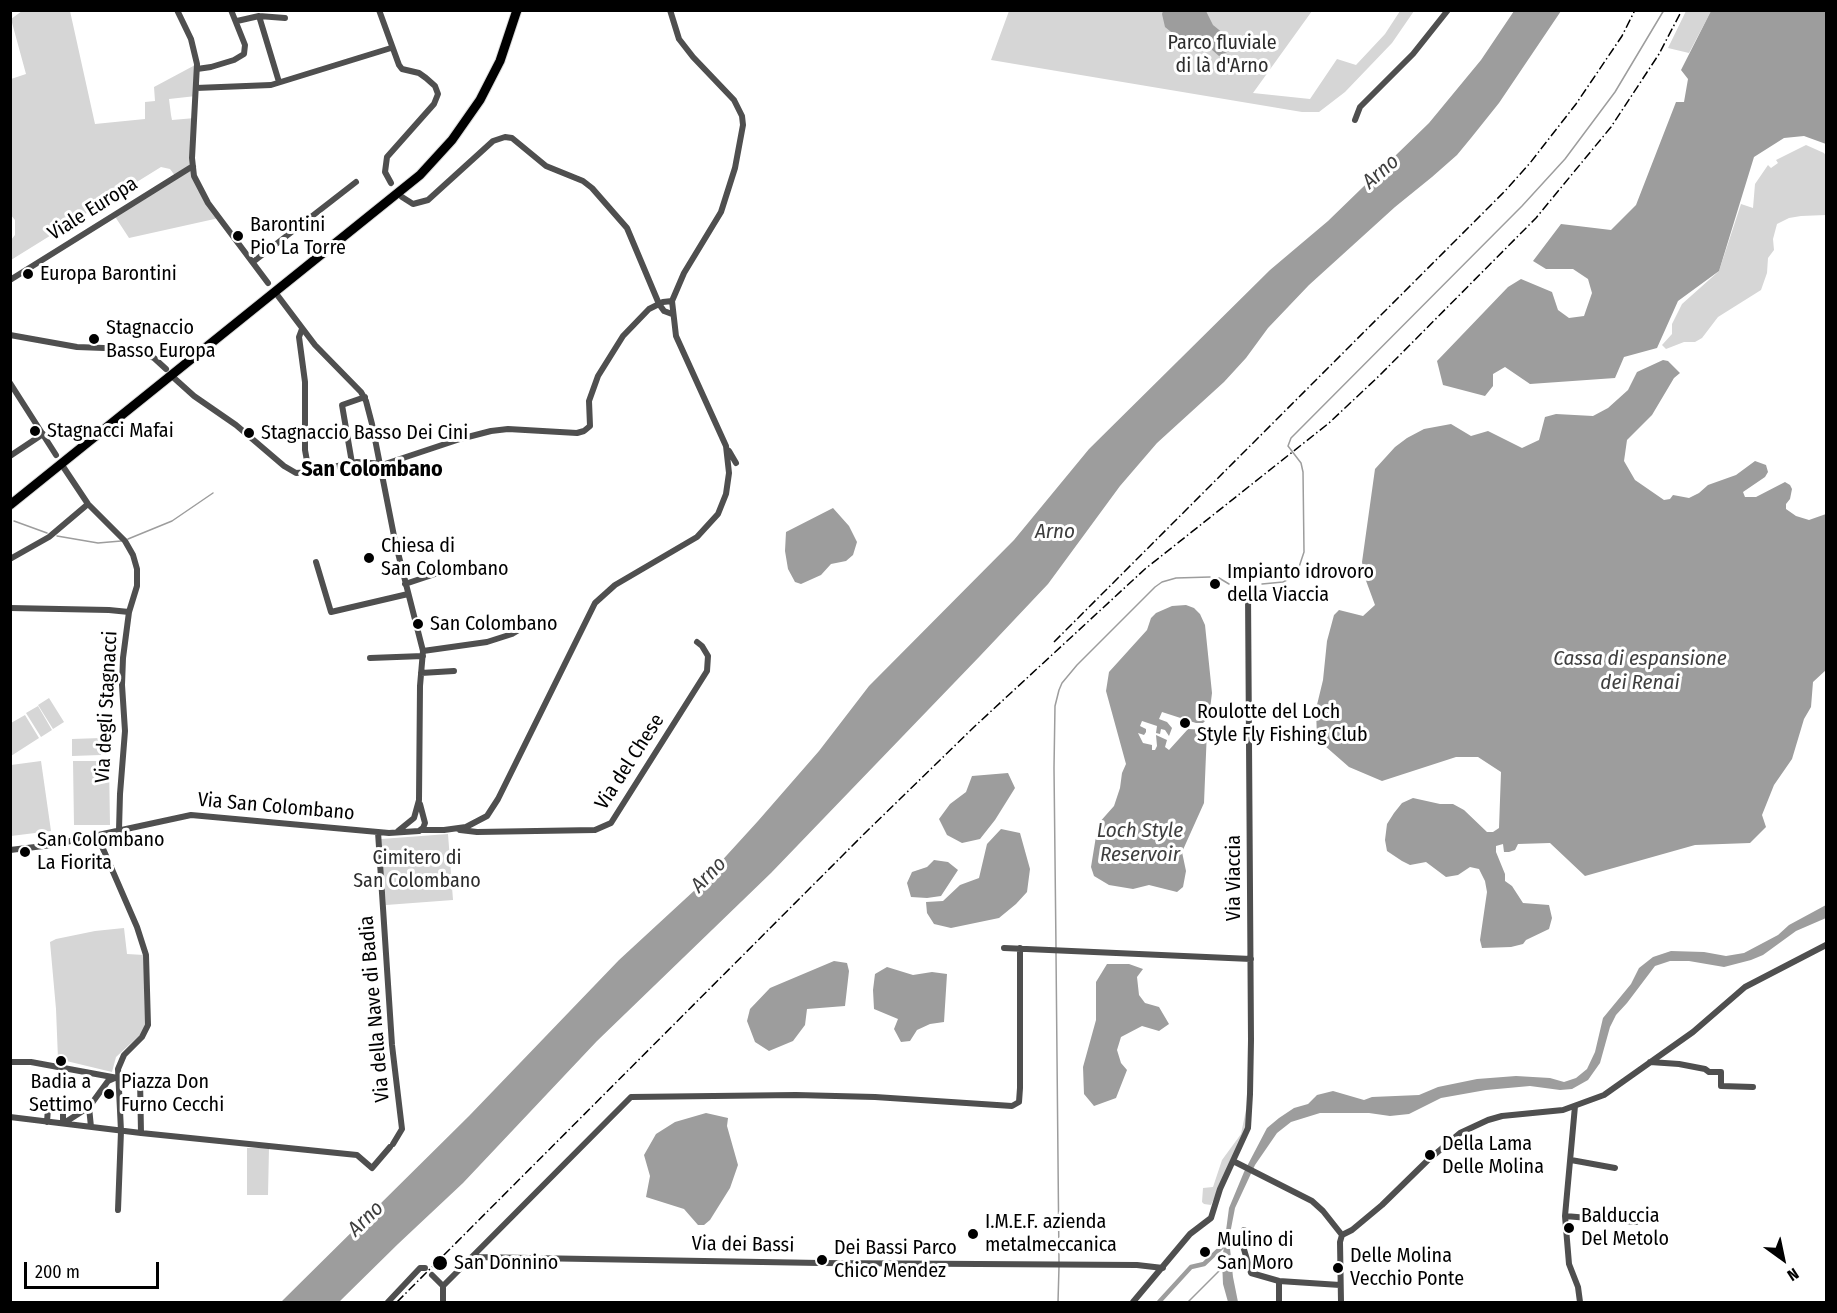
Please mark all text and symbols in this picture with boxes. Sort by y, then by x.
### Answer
park label: Parco fluviale di là d'Arno [1167,31,1277,78]
water label: Arno [1358,149,1404,195]
street label: Viale Europa [44,172,142,246]
place label: Barontini Pio La Torre [250,213,346,260]
marker: Barontini Pio La Torre [231,229,245,243]
place label: Europa Barontini [40,262,177,286]
marker: Europa Barontini [21,267,35,281]
place label: Stagnaccio Basso Europa [106,316,215,363]
marker: Stagnaccio Basso Europa [87,332,101,346]
place label: Stagnacci Mafai [47,419,174,443]
place label: Stagnaccio Basso Dei Cini [261,421,468,445]
marker: Stagnacci Mafai [28,424,42,438]
marker: Stagnaccio Basso Dei Cini [242,426,256,440]
district label: San Colombano [301,457,443,483]
water label: Arno [1035,519,1075,545]
place label: Chiesa di San Colombano [381,534,509,581]
marker: Chiesa di San Colombano [362,551,376,565]
place label: Impianto idrovoro della Viaccia [1227,560,1374,607]
marker: Impianto idrovoro della Viaccia [1208,577,1222,591]
place label: San Colombano [430,612,558,636]
marker: San Colombano [411,617,425,631]
street label: Via degli Stagnacci [91,630,123,784]
water label: Cassa di espansione dei Renai [1553,646,1727,696]
place label: Roulotte del Loch Style Fly Fishing Club [1197,700,1368,747]
street label: Via del Chese [590,710,670,814]
marker: Roulotte del Loch Style Fly Fishing Club [1178,716,1192,730]
street label: Via San Colombano [197,788,355,826]
water label: Loch Style Reservoir [1097,818,1183,868]
place label: San Colombano La Fiorita [37,828,165,875]
street label: Via Viaccia [1222,835,1246,921]
marker: San Colombano La Fiorita [18,845,32,859]
park label: Cimitero di San Colombano [353,846,481,893]
water label: Arno [686,852,732,898]
street label: Via della Nave di Badia [355,915,395,1103]
marker: Badia a Settimo [54,1054,68,1068]
place label: Badia a Settimo [29,1070,93,1117]
place label: Piazza Don Furno Cecchi [121,1070,224,1117]
marker: Piazza Don Furno Cecchi [102,1087,116,1101]
place label: Della Lama Delle Molina [1442,1132,1544,1179]
marker: Della Lama Delle Molina [1423,1148,1437,1162]
water label: Arno [343,1196,389,1242]
place label: Balduccia Del Metolo [1581,1204,1669,1251]
place label: I.M.E.F. azienda metalmeccanica [985,1210,1117,1257]
marker: Balduccia Del Metolo [1562,1221,1576,1235]
marker: I.M.E.F. azienda metalmeccanica [966,1227,980,1241]
place label: Mulino di San Moro [1217,1228,1294,1275]
north arrow [1753,1229,1813,1289]
street label: Via dei Bassi [692,1232,794,1258]
place label: Dei Bassi Parco Chico Mendez [834,1236,957,1283]
place label: Delle Molina Vecchio Ponte [1350,1244,1464,1291]
marker: Mulino di San Moro [1198,1245,1212,1259]
scale bar [27,1250,162,1288]
place label: San Donnino [454,1251,558,1275]
marker: Dei Bassi Parco Chico Mendez [815,1253,829,1267]
marker: San Donnino [431,1254,449,1272]
text: 200 m [35,1261,80,1283]
marker: Delle Molina Vecchio Ponte [1331,1261,1345,1275]
text: N [1784,1264,1802,1285]

